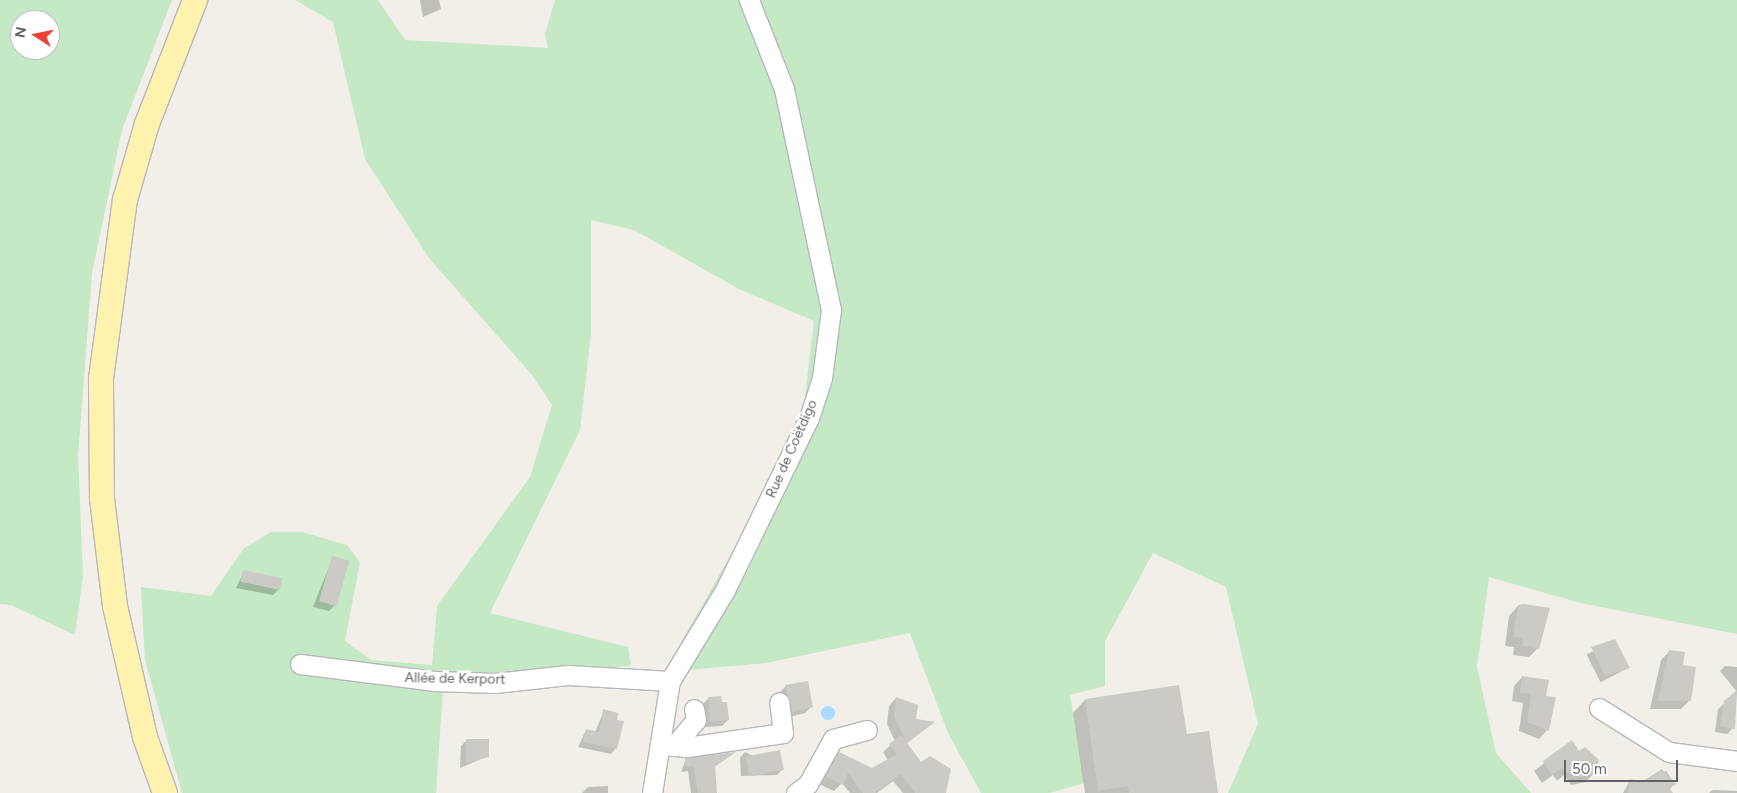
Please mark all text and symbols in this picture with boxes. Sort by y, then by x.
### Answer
north arrow [10,10,60,60]
text: N [11,25,30,39]
street label: Rue de Coëtdigo [763,397,821,501]
street label: Allée de Kerport [404,670,506,688]
scale bar [1567,750,1681,782]
text: 50 m [1572,760,1607,778]

